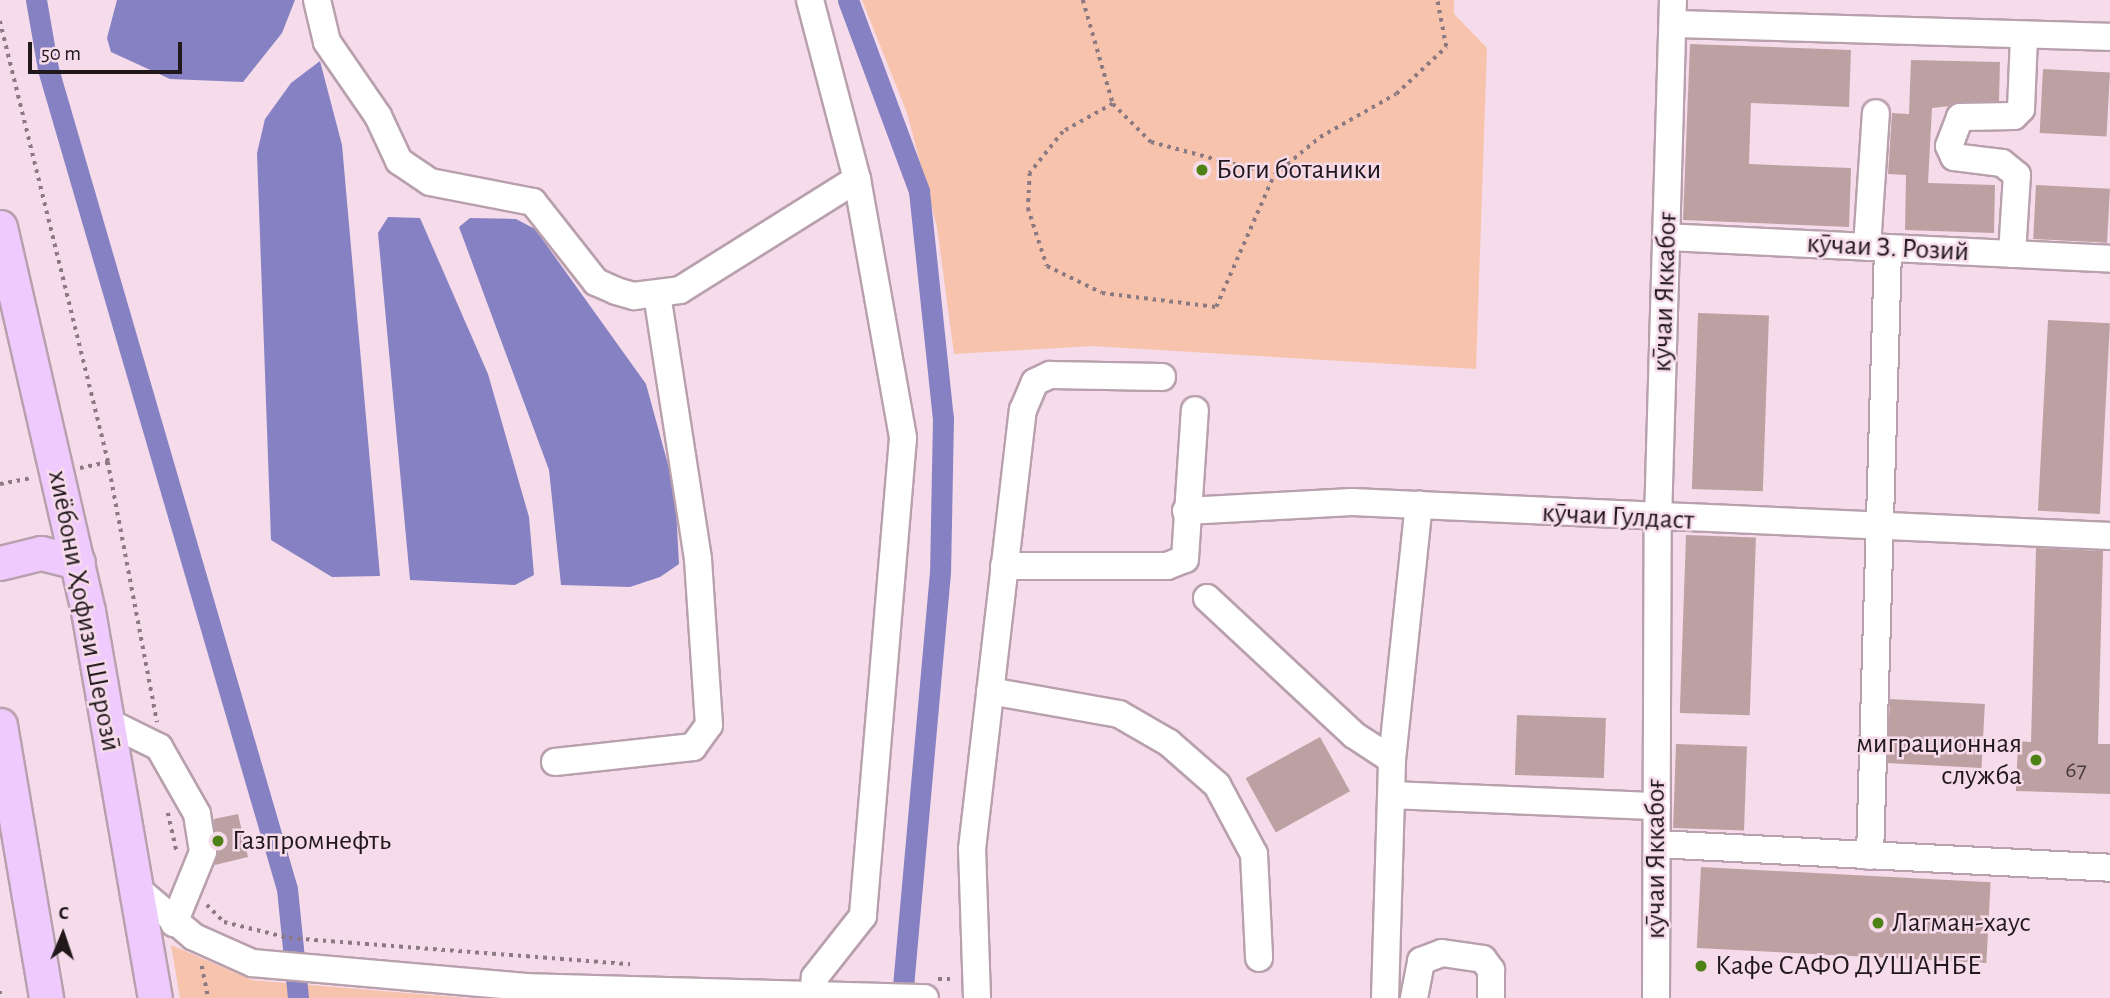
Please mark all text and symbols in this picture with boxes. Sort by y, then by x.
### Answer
scale bar [32,28,186,72]
text: 50 m [41,43,81,64]
place label: Боги ботаники [1216,153,1381,187]
marker: Боги ботаники [1194,162,1210,178]
street label: кӯчаи Яккабоғ [1645,211,1685,373]
street label: кӯчаи З. Розий [1806,227,1970,269]
street label: хиёбони Ҳофизи Шерозӣ [40,468,128,754]
street label: кӯчаи Гулдаст [1541,496,1695,538]
place label: миграционная служба [1856,727,2022,793]
marker: миграционная служба [2028,752,2044,768]
house number: 67 [2065,757,2087,785]
street label: кӯчаи Яккабоғ [1639,779,1673,939]
place label: Газпромнефть [232,824,391,858]
marker: Газпромнефть [210,833,226,849]
north arrow [28,900,98,970]
text: С [58,904,69,923]
place label: Лагман-хаус [1892,906,2031,940]
marker: Лагман-хаус [1870,915,1886,931]
place label: Кафе САФО ДУШАНБЕ [1715,949,1982,983]
marker: Кафе САФО ДУШАНБЕ [1693,958,1709,974]

